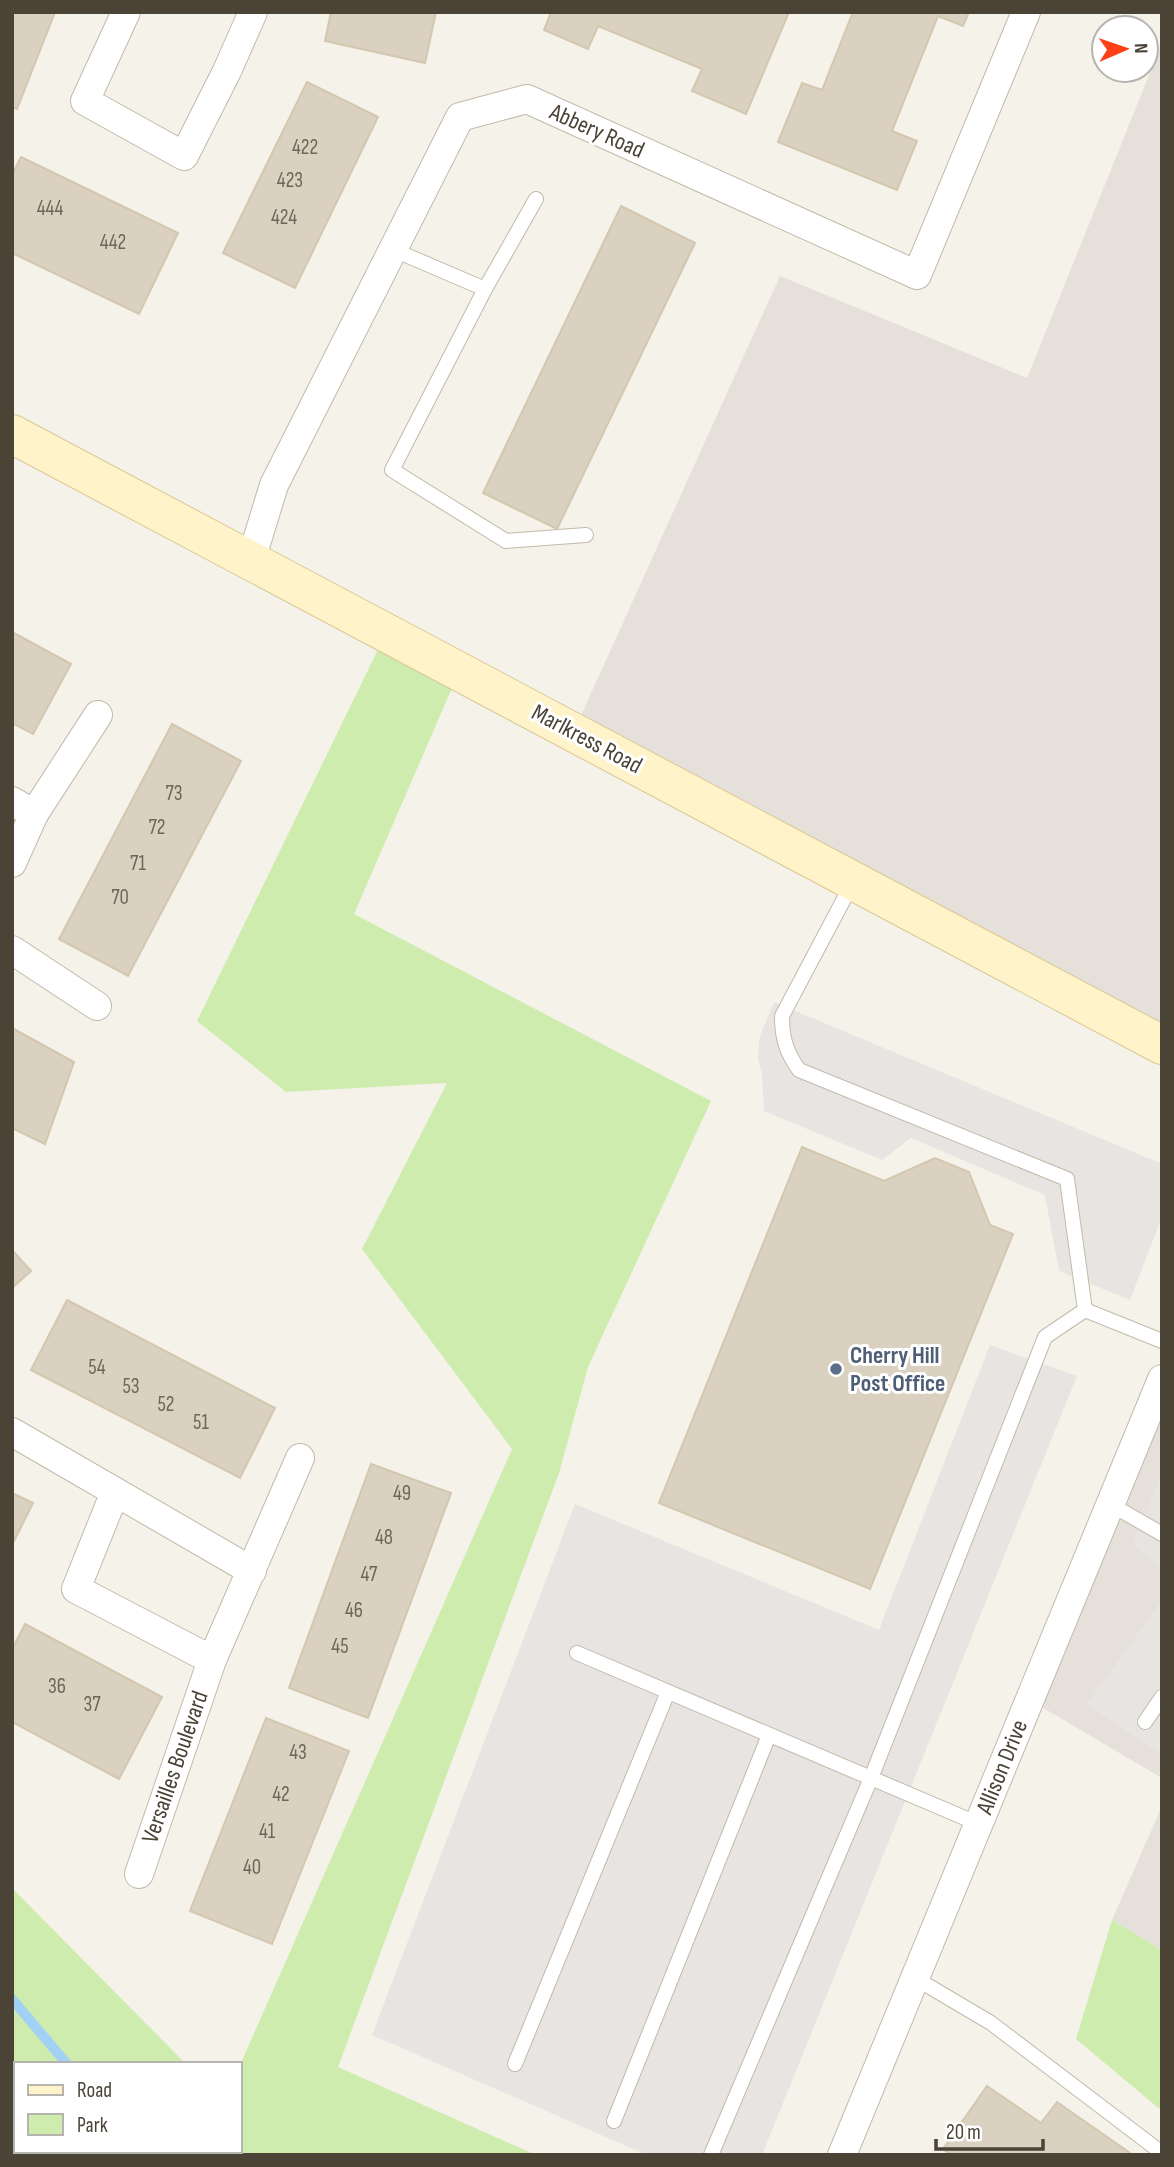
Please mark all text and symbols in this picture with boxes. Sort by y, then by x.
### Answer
north arrow [1090,14,1160,84]
text: N [1129,43,1152,54]
street label: Abbery Road [544,97,649,165]
house number: 422 [292,135,318,160]
house number: 423 [277,168,303,193]
house number: 444 [37,196,63,221]
house number: 424 [271,205,297,230]
house number: 442 [100,230,126,255]
street label: Marlkress Road [527,698,647,780]
house number: 73 [165,781,183,806]
house number: 72 [148,815,166,840]
house number: 71 [130,851,147,876]
house number: 70 [111,885,129,910]
place label: Cherry Hill Post Office [850,1341,945,1398]
house number: 54 [88,1355,106,1380]
marker: Cherry Hill Post Office [828,1361,844,1377]
house number: 53 [122,1374,140,1399]
house number: 52 [157,1392,175,1417]
house number: 51 [193,1410,210,1435]
house number: 49 [393,1481,411,1506]
house number: 48 [375,1525,393,1550]
house number: 47 [360,1562,378,1587]
house number: 46 [345,1598,363,1623]
house number: 45 [331,1634,349,1659]
house number: 36 [48,1674,66,1699]
street label: Versailles Boulevard [135,1687,215,1847]
house number: 37 [83,1692,101,1717]
street label: Allison Drive [970,1716,1034,1819]
house number: 43 [289,1740,307,1765]
house number: 42 [272,1782,290,1807]
house number: 41 [259,1819,276,1844]
house number: 40 [243,1855,261,1880]
legend [14,2062,242,2153]
text: Road [77,2078,112,2103]
scale bar [936,2108,1043,2152]
text: Park [77,2113,108,2138]
text: 20 m [946,2120,981,2145]

